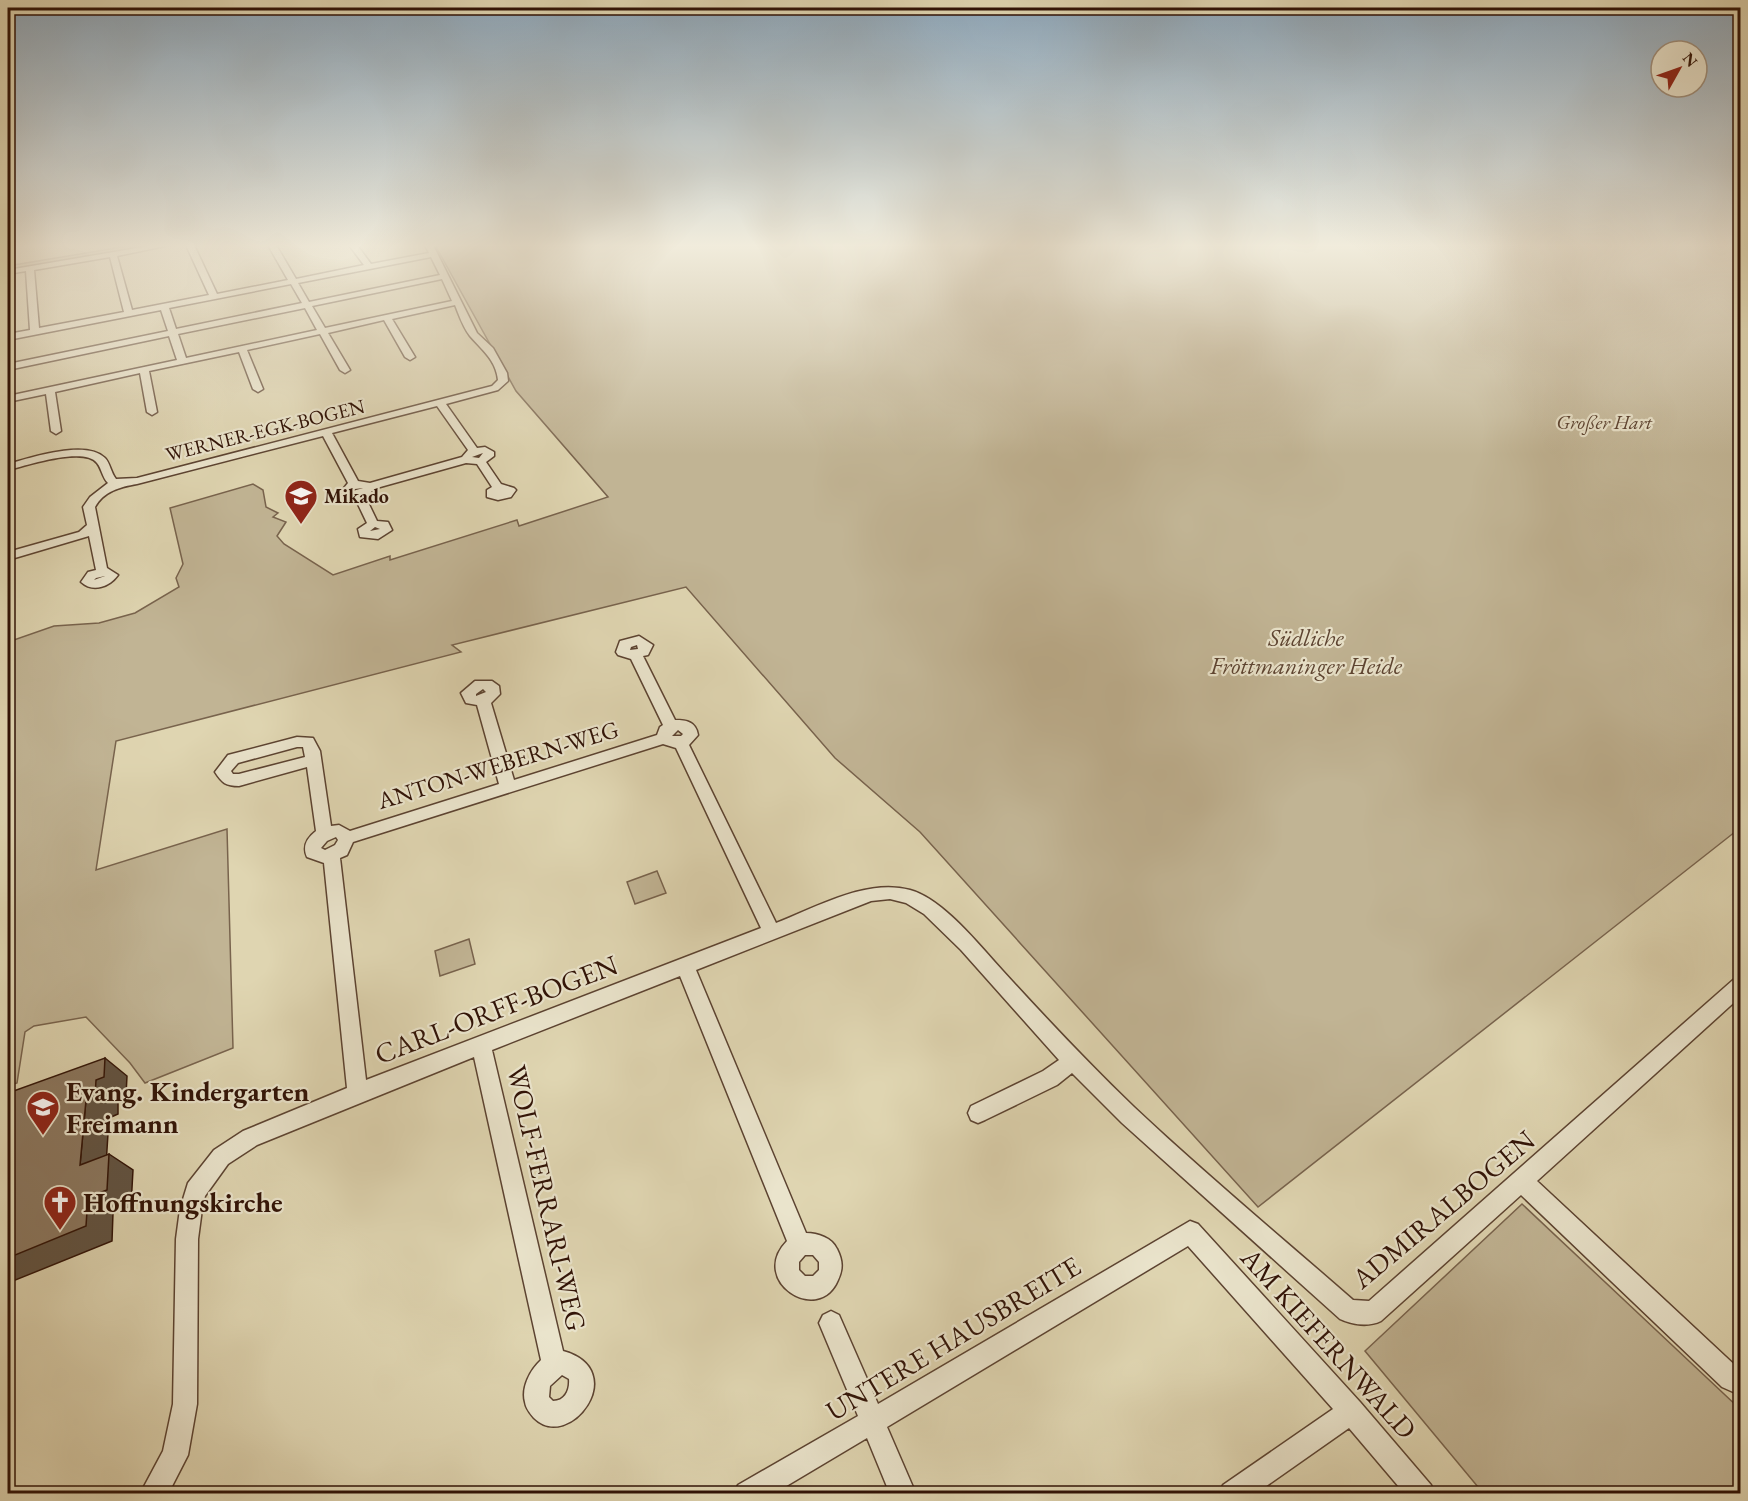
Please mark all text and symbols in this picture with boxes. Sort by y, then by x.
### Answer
north arrow [1649,39,1709,99]
text: N [1678,48,1702,71]
street label: WERNER-EGK-BOGEN [163,393,367,467]
park label: Großer Hart [1556,409,1653,435]
school or university icon: Mikado [283,478,319,525]
place label: Mikado [324,483,389,509]
park label: Südliche Fröttmaninger Heide [1209,622,1403,681]
street label: ANTON-WEBERN-WEG [373,713,622,816]
street label: CARL-ORFF-BOGEN [370,946,622,1072]
street label: WOLF-FERRARI-WEG [499,1061,595,1335]
place label: Evang. Kindergarten Freimann [66,1073,310,1141]
school or university icon: Evang. Kindergarten Freimann [25,1089,61,1136]
street label: ADMIRALBOGEN [1343,1122,1542,1297]
church icon: Hoffnungskirche [42,1184,78,1231]
place label: Hoffnungskirche [83,1184,283,1220]
street label: AM KIEFERNWALD [1233,1239,1425,1446]
street label: UNTERE HAUSBREITE [819,1248,1087,1428]

